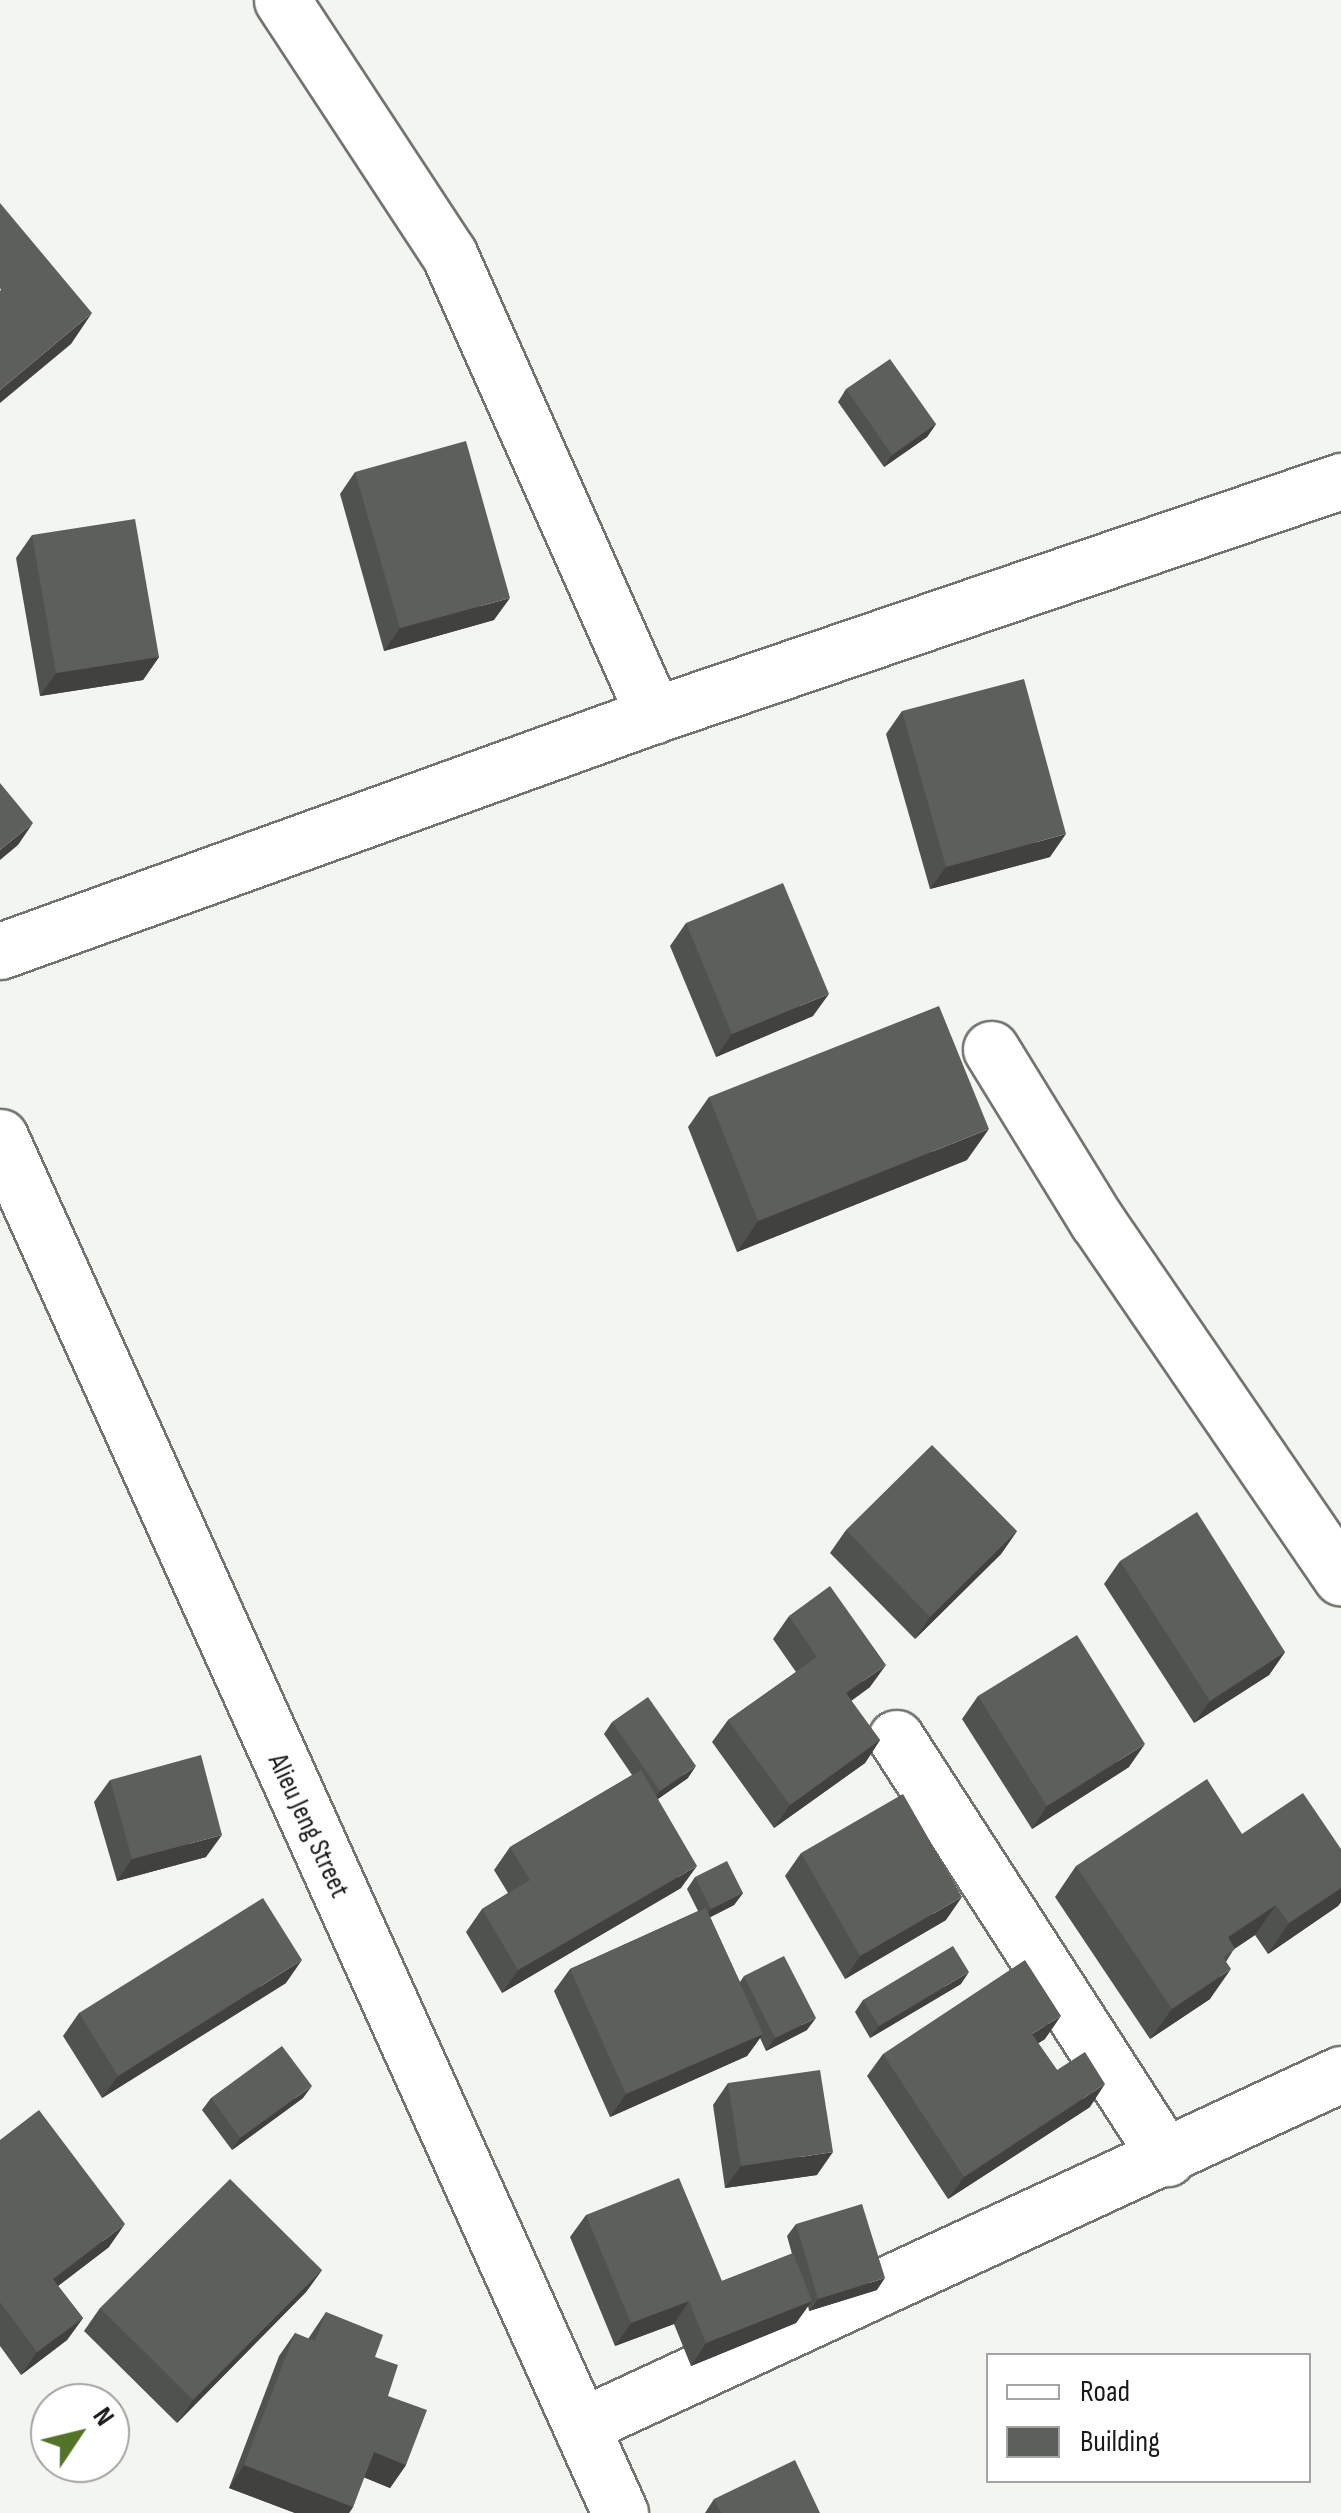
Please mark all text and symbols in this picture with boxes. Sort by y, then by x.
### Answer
street label: Alieu Jeng Street [260,1749,356,1903]
legend [986,2353,1311,2483]
text: Road [1080,2374,1130,2410]
north arrow [30,2383,130,2483]
text: N [86,2401,121,2432]
text: Building [1080,2424,1160,2460]

